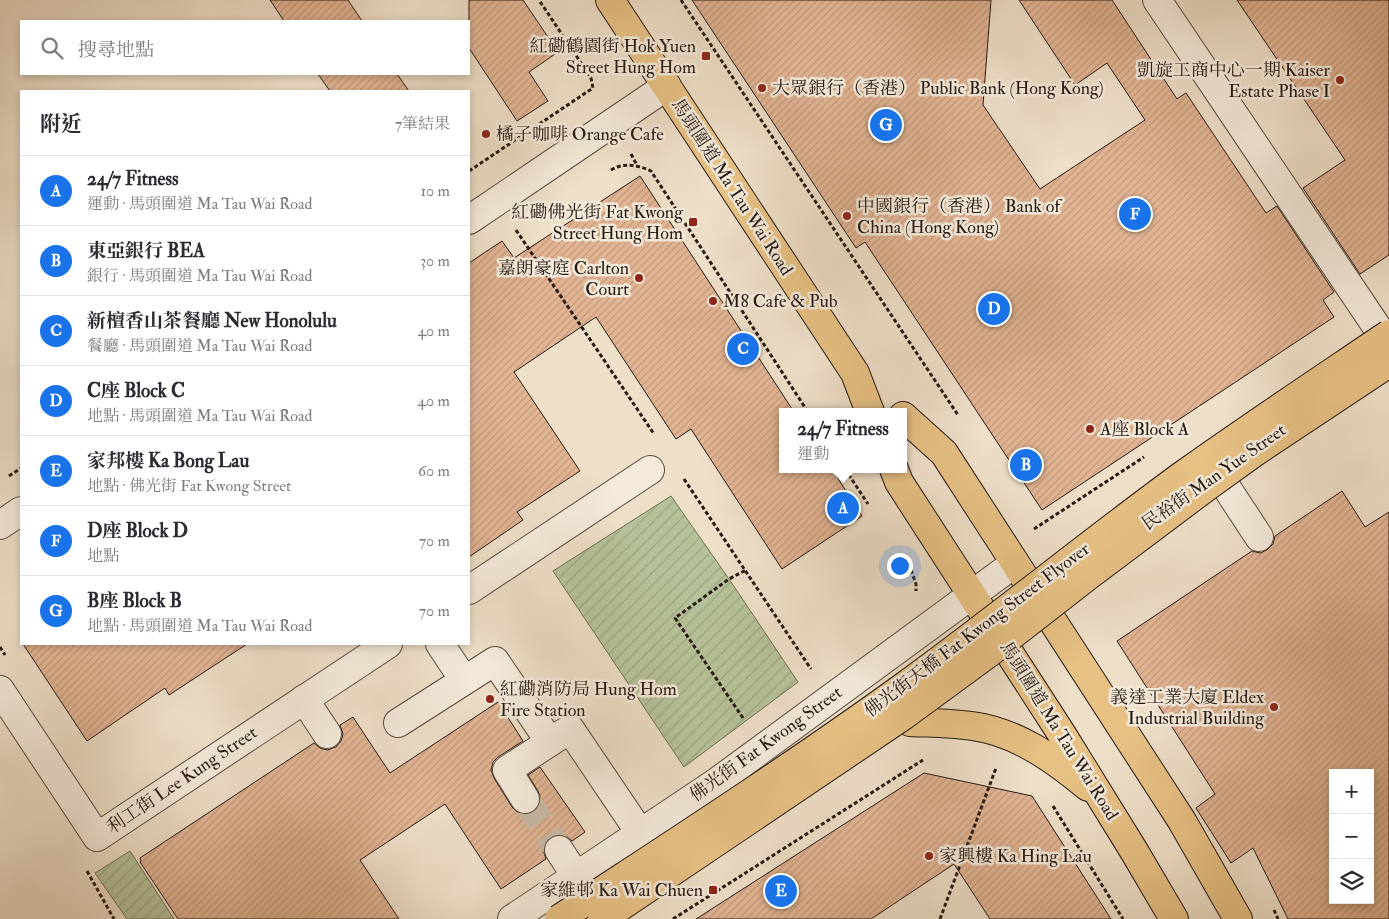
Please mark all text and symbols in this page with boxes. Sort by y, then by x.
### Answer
search box [20,20,470,75]
icon: search [38,34,66,62]
place label: 紅磡鶴園街 Hok Yuen Street Hung Hom [530,35,696,79]
text: 搜尋地點 [78,38,154,62]
marker: 紅磡鶴園街 Hok Yuen Street Hung Hom [700,50,712,62]
place label: 凱旋工商中心一期 Kaiser Estate Phase I [1137,59,1330,103]
marker: 凱旋工商中心一期 Kaiser Estate Phase I [1334,74,1346,86]
place label: 大眾銀行（香港） Public Bank (Hong Kong) [772,77,1104,100]
marker: 大眾銀行（香港） Public Bank (Hong Kong) [756,82,768,94]
street label: 馬頭圍道 Ma Tau Wai Road [666,94,798,280]
pin: G [870,106,902,144]
text: 附近 [40,111,82,138]
text: 7筆結果 [395,114,450,134]
place label: 橘子咖啡 Orange Cafe [496,123,664,146]
marker: 橘子咖啡 Orange Cafe [480,128,492,140]
text: 24/7 Fitness [87,167,179,191]
text: A [51,181,61,201]
text: 10 m [420,181,450,201]
text: 運動 · 馬頭圍道 Ma Tau Wai Road [87,194,312,214]
place label: 中國銀行（香港） Bank of China (Hong Kong) [857,195,1063,239]
pin: F [1119,195,1151,233]
place label: 紅磡佛光街 Fat Kwong Street Hung Hom [512,201,684,245]
marker: 中國銀行（香港） Bank of China (Hong Kong) [841,210,853,222]
marker: 紅磡佛光街 Fat Kwong Street Hung Hom [687,216,699,228]
text: 東亞銀行 BEA [87,239,205,263]
text: B [51,251,61,271]
text: 30 m [420,251,450,271]
place label: 嘉朗豪庭 Carlton Court [498,257,629,301]
text: 銀行 · 馬頭圍道 Ma Tau Wai Road [87,266,312,286]
marker: 嘉朗豪庭 Carlton Court [633,272,645,284]
place label: M8 Cafe & Pub [723,290,838,313]
pin: D [978,290,1010,328]
marker: M8 Cafe & Pub [707,295,719,307]
text: 新檀香山茶餐廳 New Honolulu [87,309,337,333]
text: C [50,321,62,341]
text: 40 m [417,321,450,341]
pin: C [727,330,759,368]
text: 餐廳 · 馬頭圍道 Ma Tau Wai Road [87,336,312,356]
text: C座 Block C [87,379,185,403]
text: D [49,391,63,411]
text: 40 m [417,391,450,411]
text: 地點 · 馬頭圍道 Ma Tau Wai Road [87,406,312,426]
popup [779,408,907,473]
text: 24/7 Fitness [797,417,889,441]
place label: A座 Block A [1099,418,1190,441]
street label: 民裕街 Man Yue Street [1138,419,1291,535]
marker: A座 Block A [1084,423,1096,435]
text: 運動 [797,444,829,464]
pin: B [1010,446,1042,484]
text: 家邦樓 Ka Bong Lau [87,449,249,473]
text: E [50,461,62,481]
text: 60 m [418,461,450,481]
text: 地點 · 佛光街 Fat Kwong Street [87,476,291,496]
pin: A [827,489,859,527]
text: D座 Block D [87,519,188,543]
text: F [51,531,61,551]
text: 70 m [419,531,450,551]
street label: 佛光街天橋 Fat Kwong Street Flyover [860,537,1095,722]
text: 地點 [87,546,119,566]
your location [887,553,913,579]
text: B座 Block B [87,589,182,613]
text: G [49,601,63,621]
text: 70 m [419,601,450,621]
text: 地點 · 馬頭圍道 Ma Tau Wai Road [87,616,312,636]
street label: 馬頭圍道 Ma Tau Wai Road [995,637,1124,825]
place label: 紅磡消防局 Hung Hom Fire Station [500,678,677,722]
street label: 佛光街 Fat Kwong Street [685,681,847,807]
place label: 義達工業大廈 Eldex Industrial Building [1110,686,1265,730]
marker: 紅磡消防局 Hung Hom Fire Station [484,693,496,705]
marker: 義達工業大廈 Eldex Industrial Building [1268,701,1280,713]
street label: 利工街 Lee Kung Street [102,721,262,839]
map controls [1329,769,1374,904]
button: + [1329,769,1374,814]
button: − [1329,814,1374,859]
place label: 家興樓 Ka Hing Lau [939,845,1092,868]
marker: 家興樓 Ka Hing Lau [923,850,935,862]
button: layers [1329,859,1374,904]
pin: E [765,872,797,910]
place label: 家維邨 Ka Wai Chuen [540,879,703,902]
marker: 家維邨 Ka Wai Chuen [707,884,719,896]

